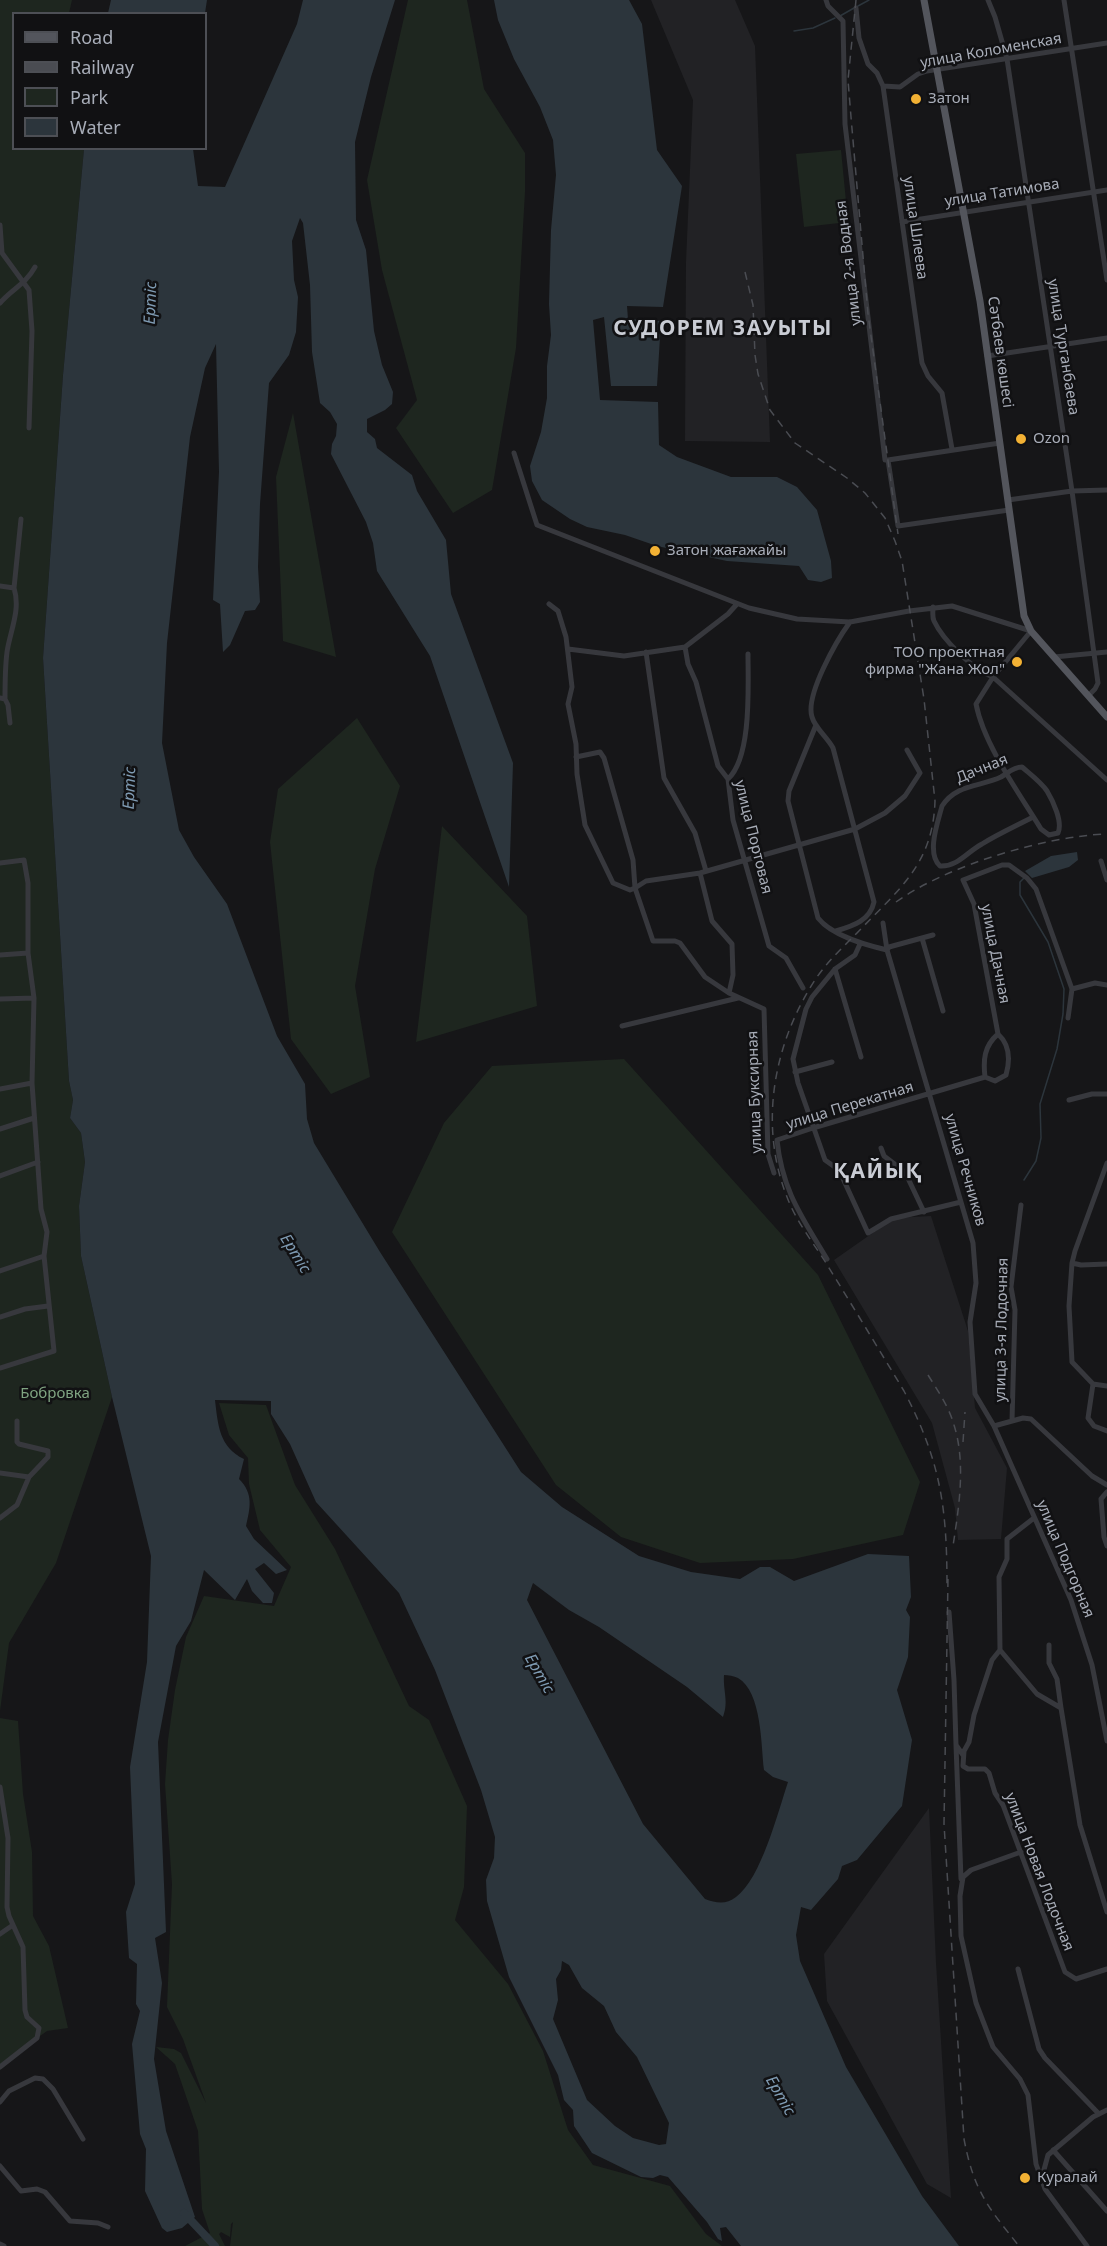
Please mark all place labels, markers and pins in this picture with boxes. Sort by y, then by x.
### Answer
place label: Затон [928,90,970,108]
marker: Затон [909,92,923,106]
place label: Ozon [1033,430,1070,448]
marker: Ozon [1014,432,1028,446]
place label: Затон жағажайы [667,542,786,560]
marker: Затон жағажайы [648,544,662,558]
place label: ТОО проектная фирма "Жана Жол" [865,644,1005,679]
marker: ТОО проектная фирма "Жана Жол" [1010,655,1024,669]
place label: Куралай [1037,2169,1098,2187]
marker: Куралай [1018,2171,1032,2185]

